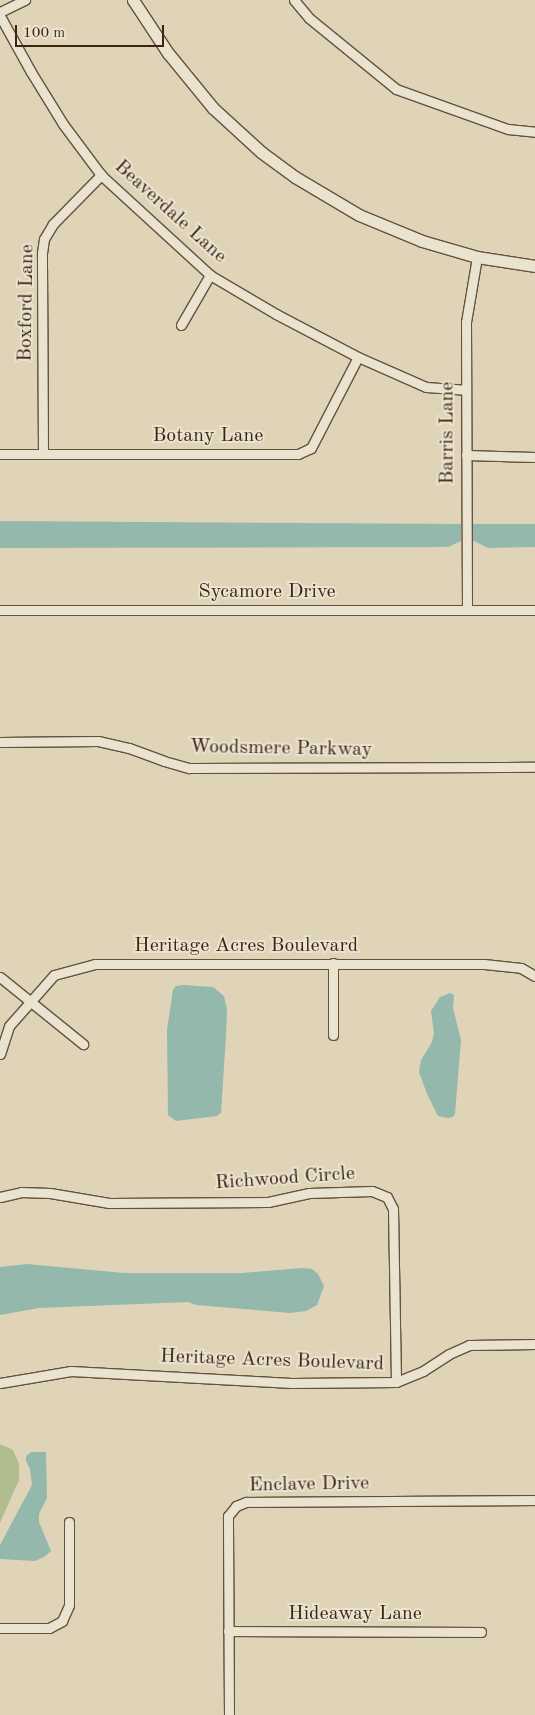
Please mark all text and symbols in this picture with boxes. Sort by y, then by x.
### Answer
scale bar [18,15,166,47]
text: 100 m [23,26,65,41]
street label: Beaverdale Lane [109,155,231,269]
street label: Boxford Lane [14,244,40,362]
street label: Barris Lane [436,381,460,485]
street label: Botany Lane [153,424,263,448]
street label: Sycamore Drive [198,580,336,604]
street label: Woodsmere Parkway [189,735,373,763]
street label: Heritage Acres Boulevard [134,934,358,958]
street label: Richwood Circle [214,1162,356,1196]
street label: Heritage Acres Boulevard [160,1345,384,1377]
street label: Enclave Drive [249,1472,369,1498]
street label: Hideaway Lane [288,1602,422,1626]

